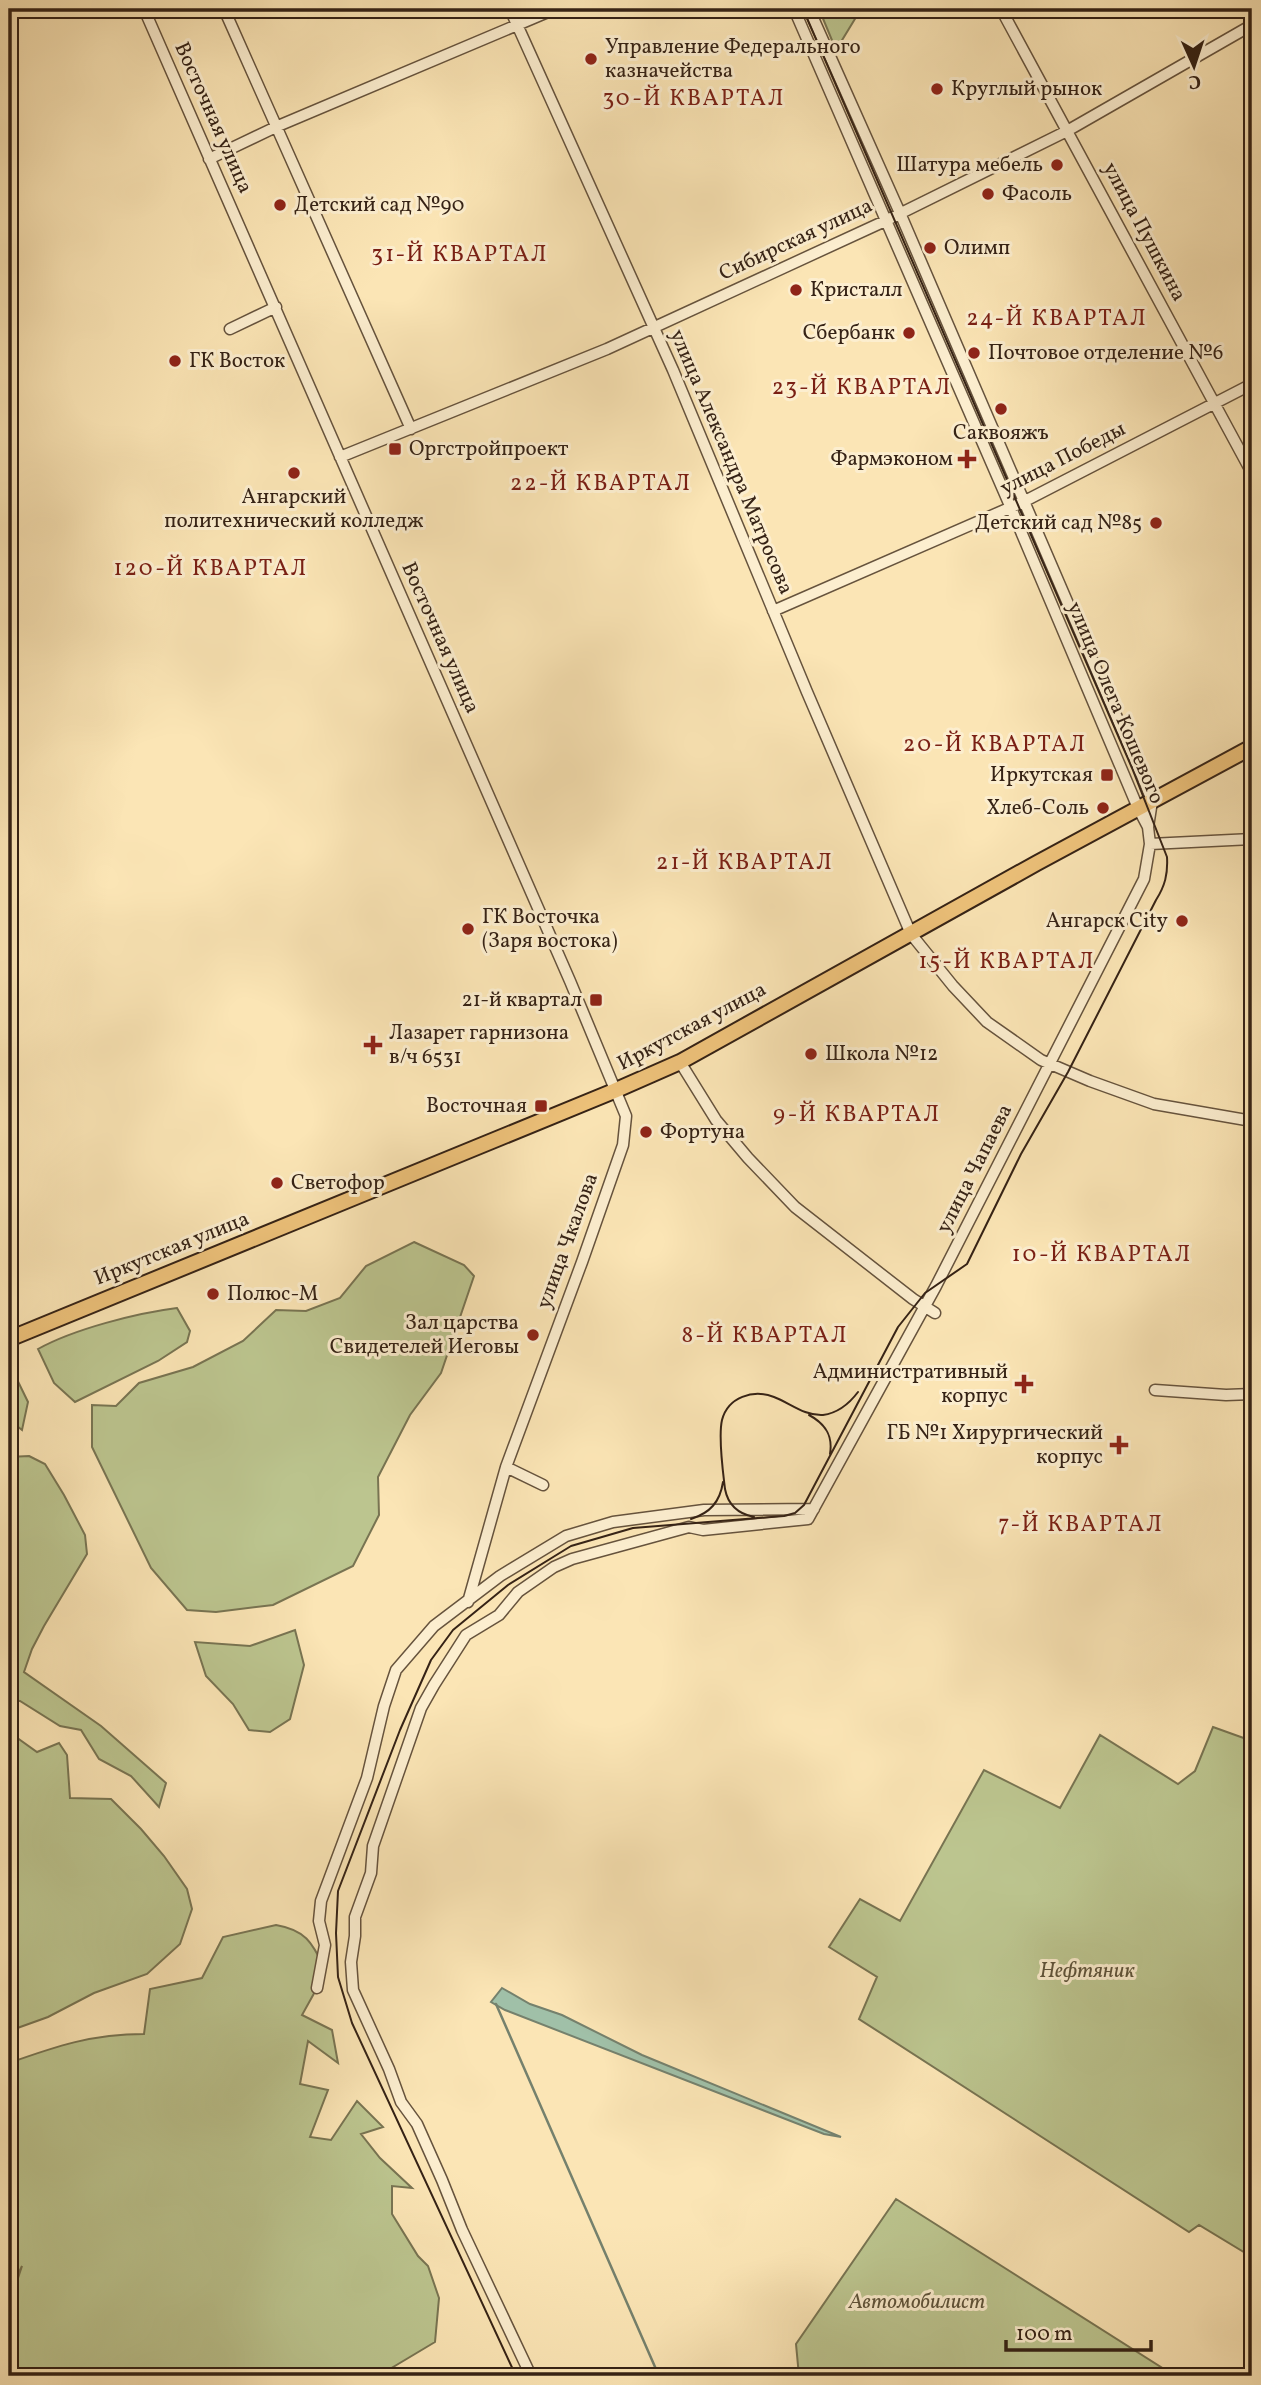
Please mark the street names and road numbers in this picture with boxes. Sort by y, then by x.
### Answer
street label: Восточная улица [167,38,259,198]
street label: улица Пушкина [1095,157,1193,307]
street label: Сибирская улица [714,192,878,288]
street label: улица Александра Матросова [662,325,800,599]
street label: улица Победы [995,415,1131,503]
street label: Восточная улица [394,558,486,718]
street label: улица Олега Кошевого [1059,597,1171,809]
street label: Иркутская улица [612,975,772,1079]
street label: улица Чапаева [930,1099,1020,1239]
street label: улица Чкалова [530,1169,606,1313]
street label: Иркутская улица [90,1205,254,1293]

